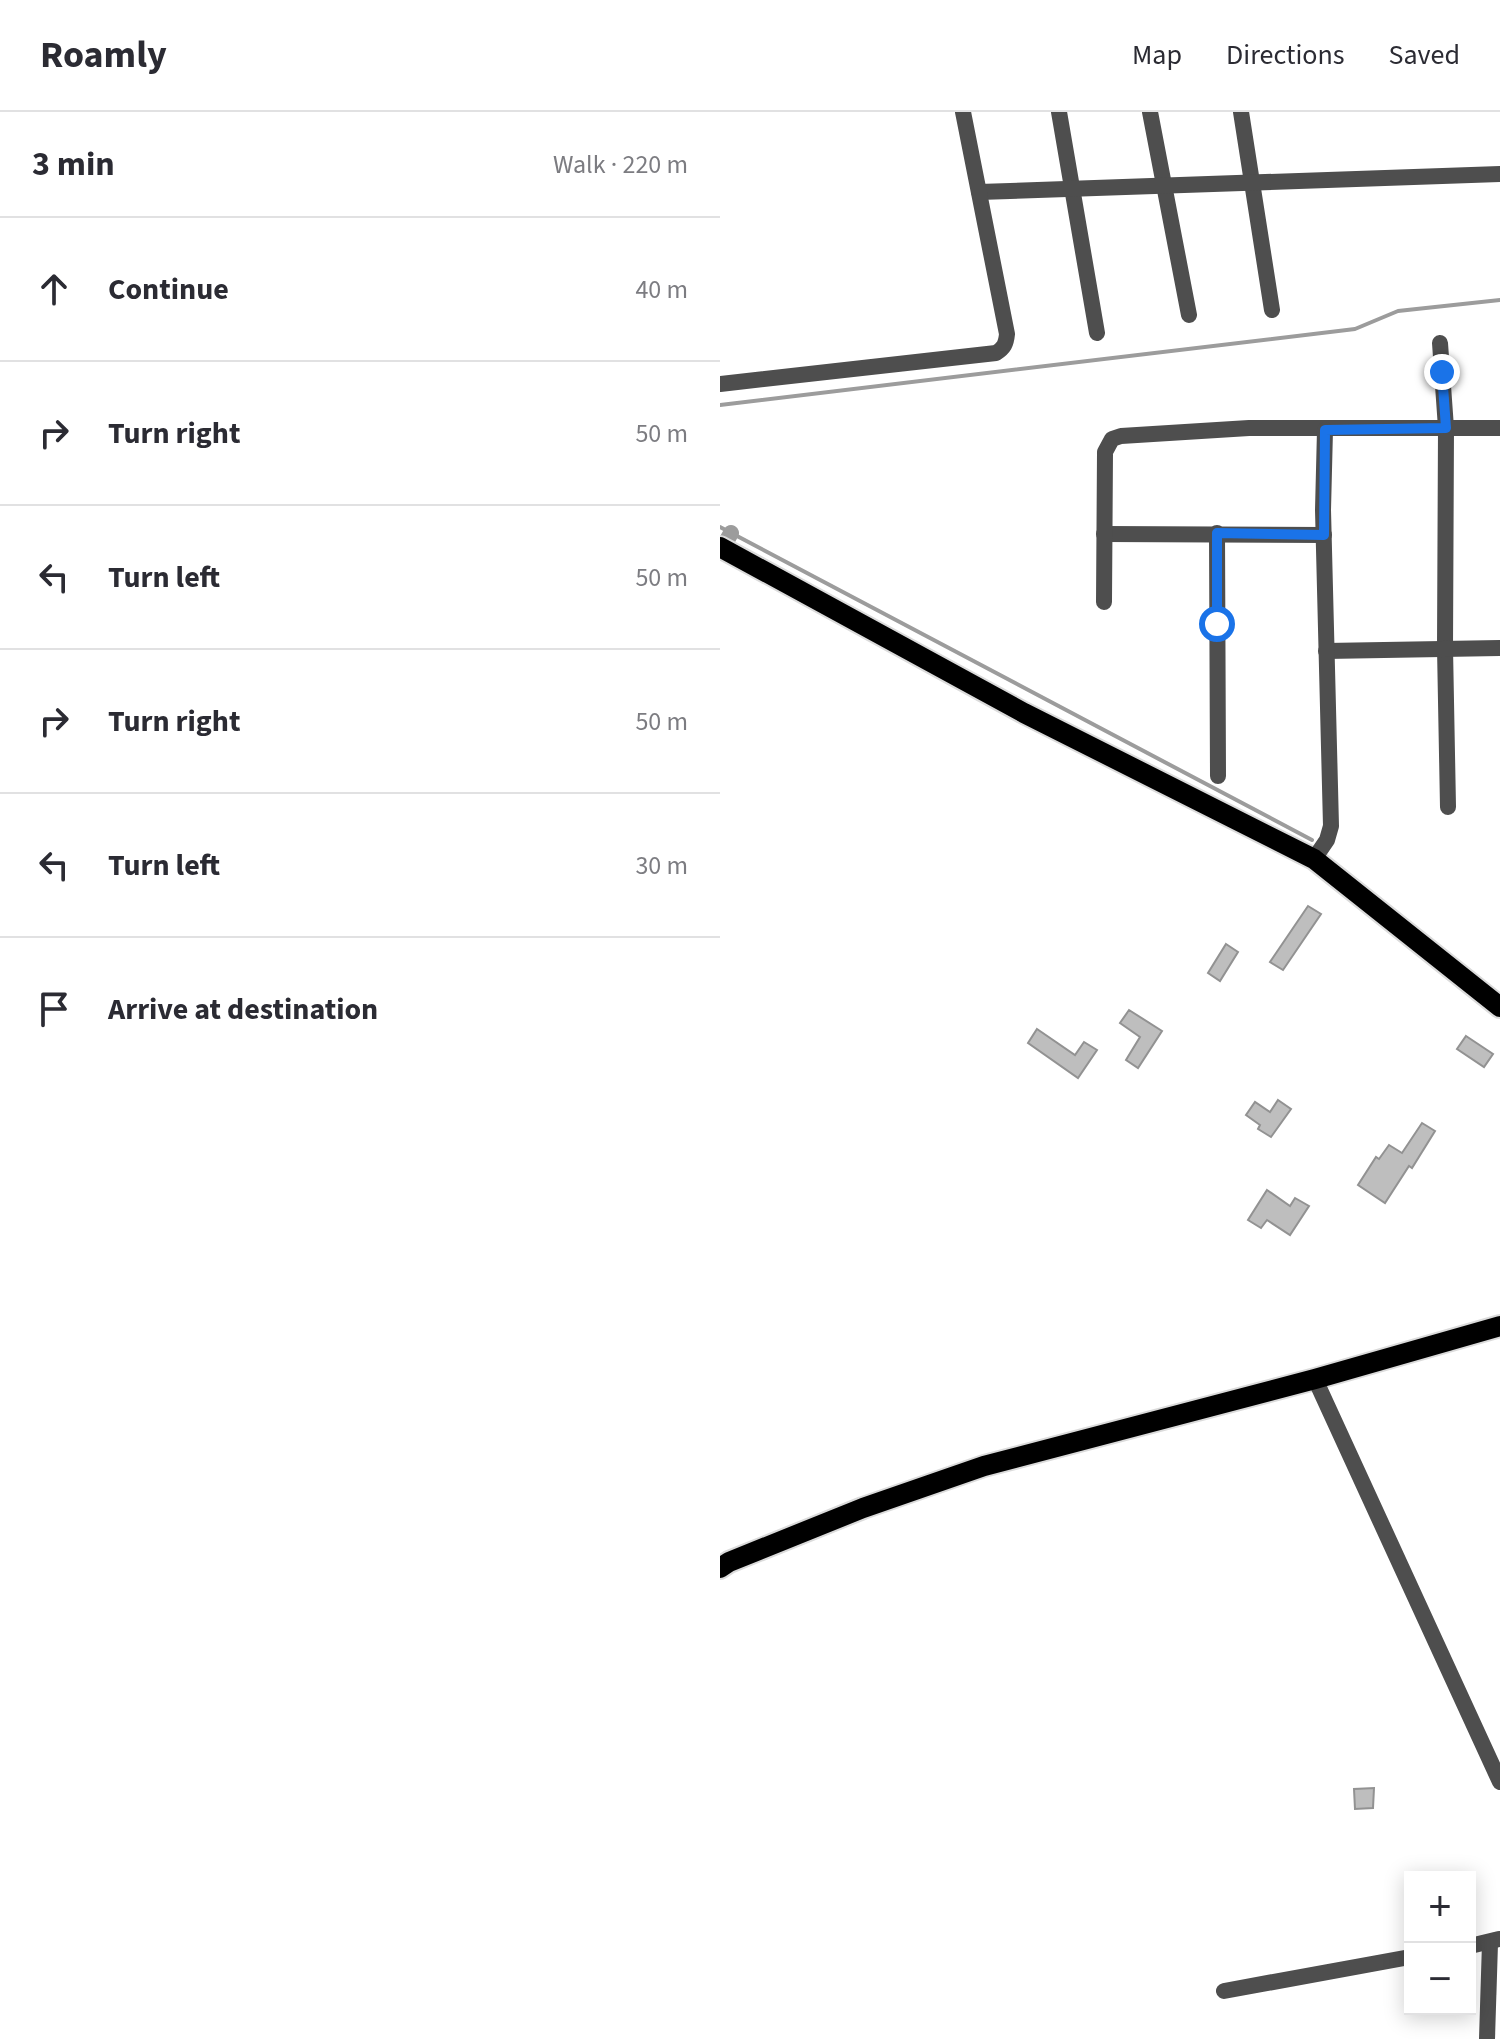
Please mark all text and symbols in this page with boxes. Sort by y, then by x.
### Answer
text: Roamly [40,28,167,82]
text: Map [1132,35,1182,75]
text: Directions [1226,35,1345,75]
text: Saved [1389,35,1460,75]
text: 3 min [32,140,115,189]
text: Walk · 220 m [553,146,688,183]
icon: ahead [32,267,76,311]
text: Continue [108,268,229,311]
text: 40 m [635,271,688,308]
route end [1424,354,1460,390]
icon: right [32,411,76,455]
text: Turn right [108,412,240,455]
text: 50 m [635,415,688,452]
icon: left [32,555,76,599]
text: Turn left [108,556,220,599]
text: 50 m [635,559,688,596]
route start [1199,606,1235,642]
icon: right [32,699,76,743]
text: Turn right [108,700,240,743]
text: 50 m [635,703,688,740]
icon: left [32,843,76,887]
text: Turn left [108,844,220,887]
text: 30 m [635,847,688,884]
icon: arrive [32,987,76,1031]
text: Arrive at destination [108,988,378,1031]
map controls [1404,1871,1476,2015]
button: + [1404,1871,1476,1943]
button: − [1404,1943,1476,2015]

